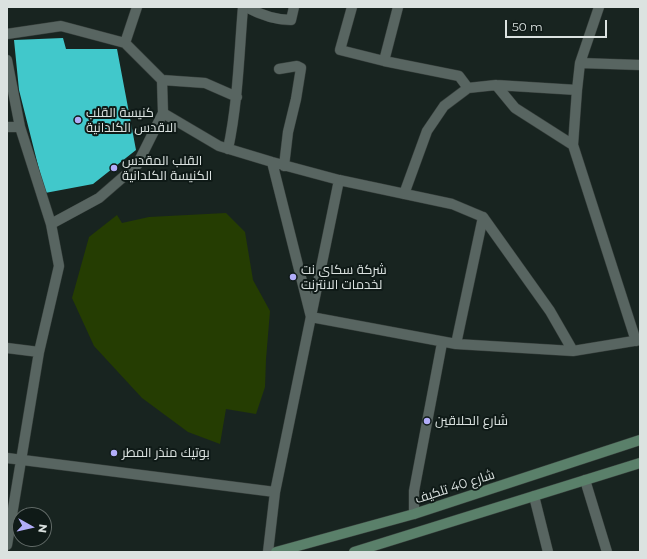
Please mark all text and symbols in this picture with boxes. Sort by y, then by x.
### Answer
scale bar [507,12,609,38]
text: 50 m [512,19,543,34]
place label: كنيسة القلب الاقدس الكلدانية [86,105,177,136]
marker: كنيسة القلب الاقدس الكلدانية [73,115,83,125]
place label: القلب المقدس الكنيسة الكلدانية [122,153,212,184]
marker: القلب المقدس الكنيسة الكلدانية [109,163,119,173]
place label: شركة سكاي نت لخدمات الانترنت [301,262,387,293]
marker: شركة سكاي نت لخدمات الانترنت [288,272,298,282]
place label: شارع الحلاقين [435,413,508,429]
marker: شارع الحلاقين [422,416,432,426]
place label: بوتيك منذر المطر [122,445,210,461]
marker: بوتيك منذر المطر [109,448,119,458]
street label: شارع 40 تلكيف [413,467,497,507]
north arrow [12,507,52,547]
text: N [35,523,50,534]

